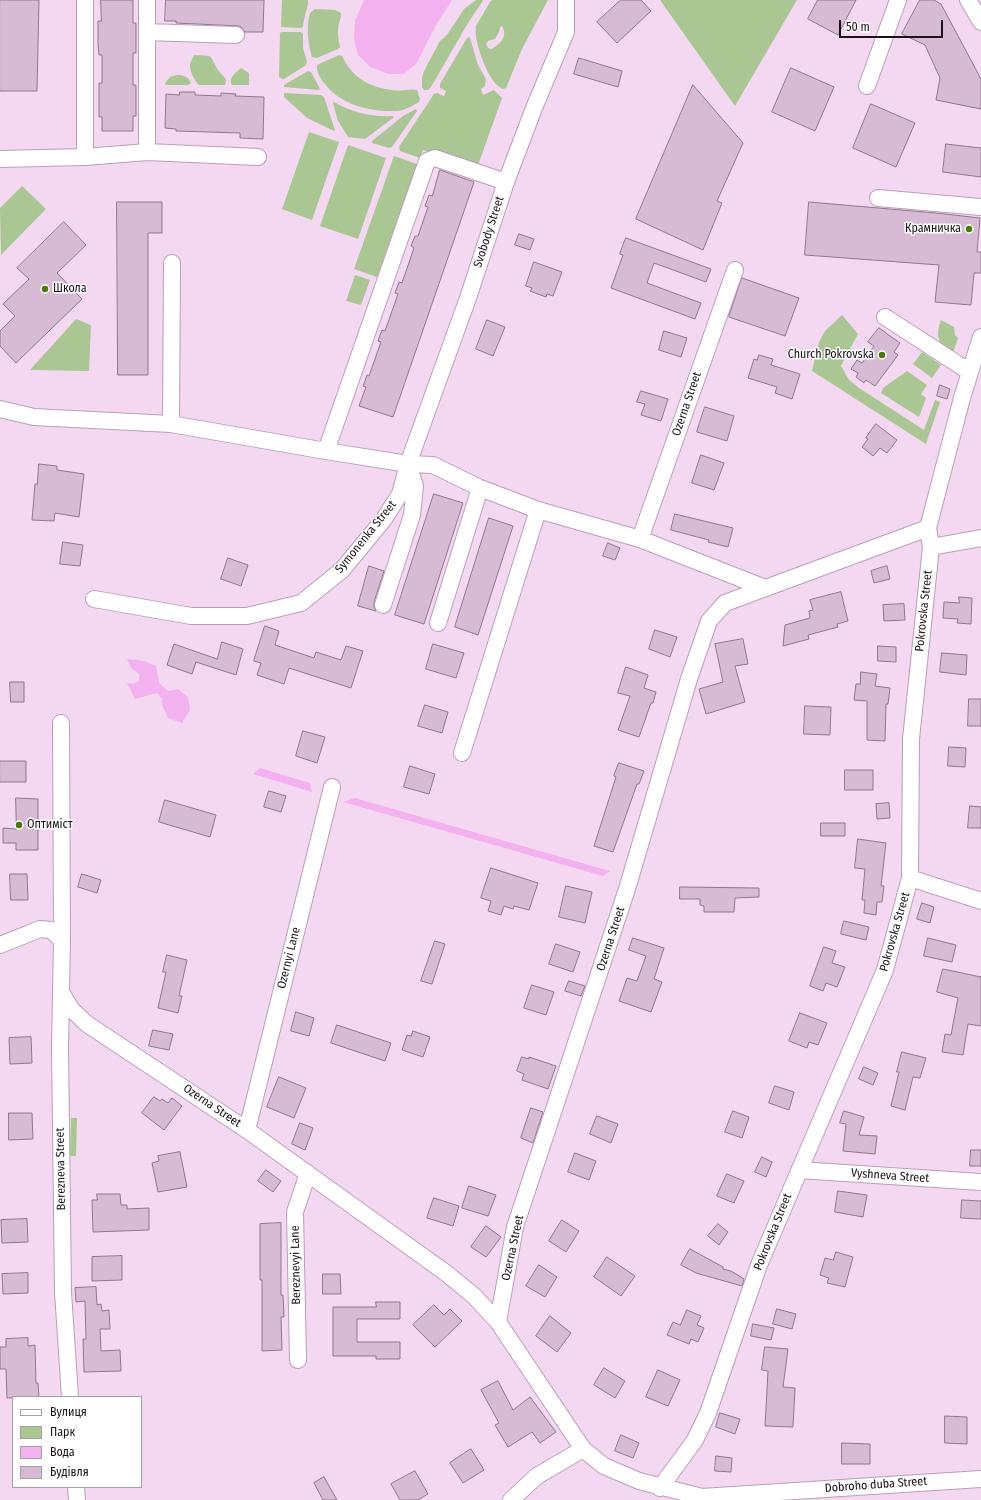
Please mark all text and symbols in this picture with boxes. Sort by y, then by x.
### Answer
scale bar [841,12,945,38]
text: 50 m [846,20,870,34]
street label: Svobody Street [471,194,507,270]
place label: Крамничка [905,222,961,236]
marker: Крамничка [964,224,974,234]
place label: Школа [53,282,87,296]
marker: Школа [40,284,50,294]
place label: Church Pokrovska [788,348,874,362]
marker: Church Pokrovska [877,350,887,360]
street label: Ozerna Street [669,370,705,438]
street label: Symonenka Street [332,498,400,576]
street label: Pokrovska Street [913,570,935,652]
place label: Оптиміст [27,818,73,832]
marker: Оптиміст [14,820,24,830]
street label: Pokrovska Street [877,891,913,973]
street label: Ozerna Street [594,905,628,973]
street label: Ozernyi Lane [274,926,304,990]
street label: Ozerna Street [180,1081,244,1131]
street label: Berezneva Street [53,1128,69,1210]
street label: Vyshneva Street [850,1166,930,1186]
street label: Pokrovska Street [751,1191,795,1273]
street label: Ozerna Street [499,1214,527,1282]
street label: Bereznevyi Lane [288,1225,304,1305]
legend [12,1396,142,1488]
text: Вулиця [50,1405,87,1419]
text: Парк [50,1425,75,1439]
text: Вода [50,1445,75,1459]
text: Будівля [50,1465,89,1479]
street label: Dobroho duba Street [824,1474,928,1496]

